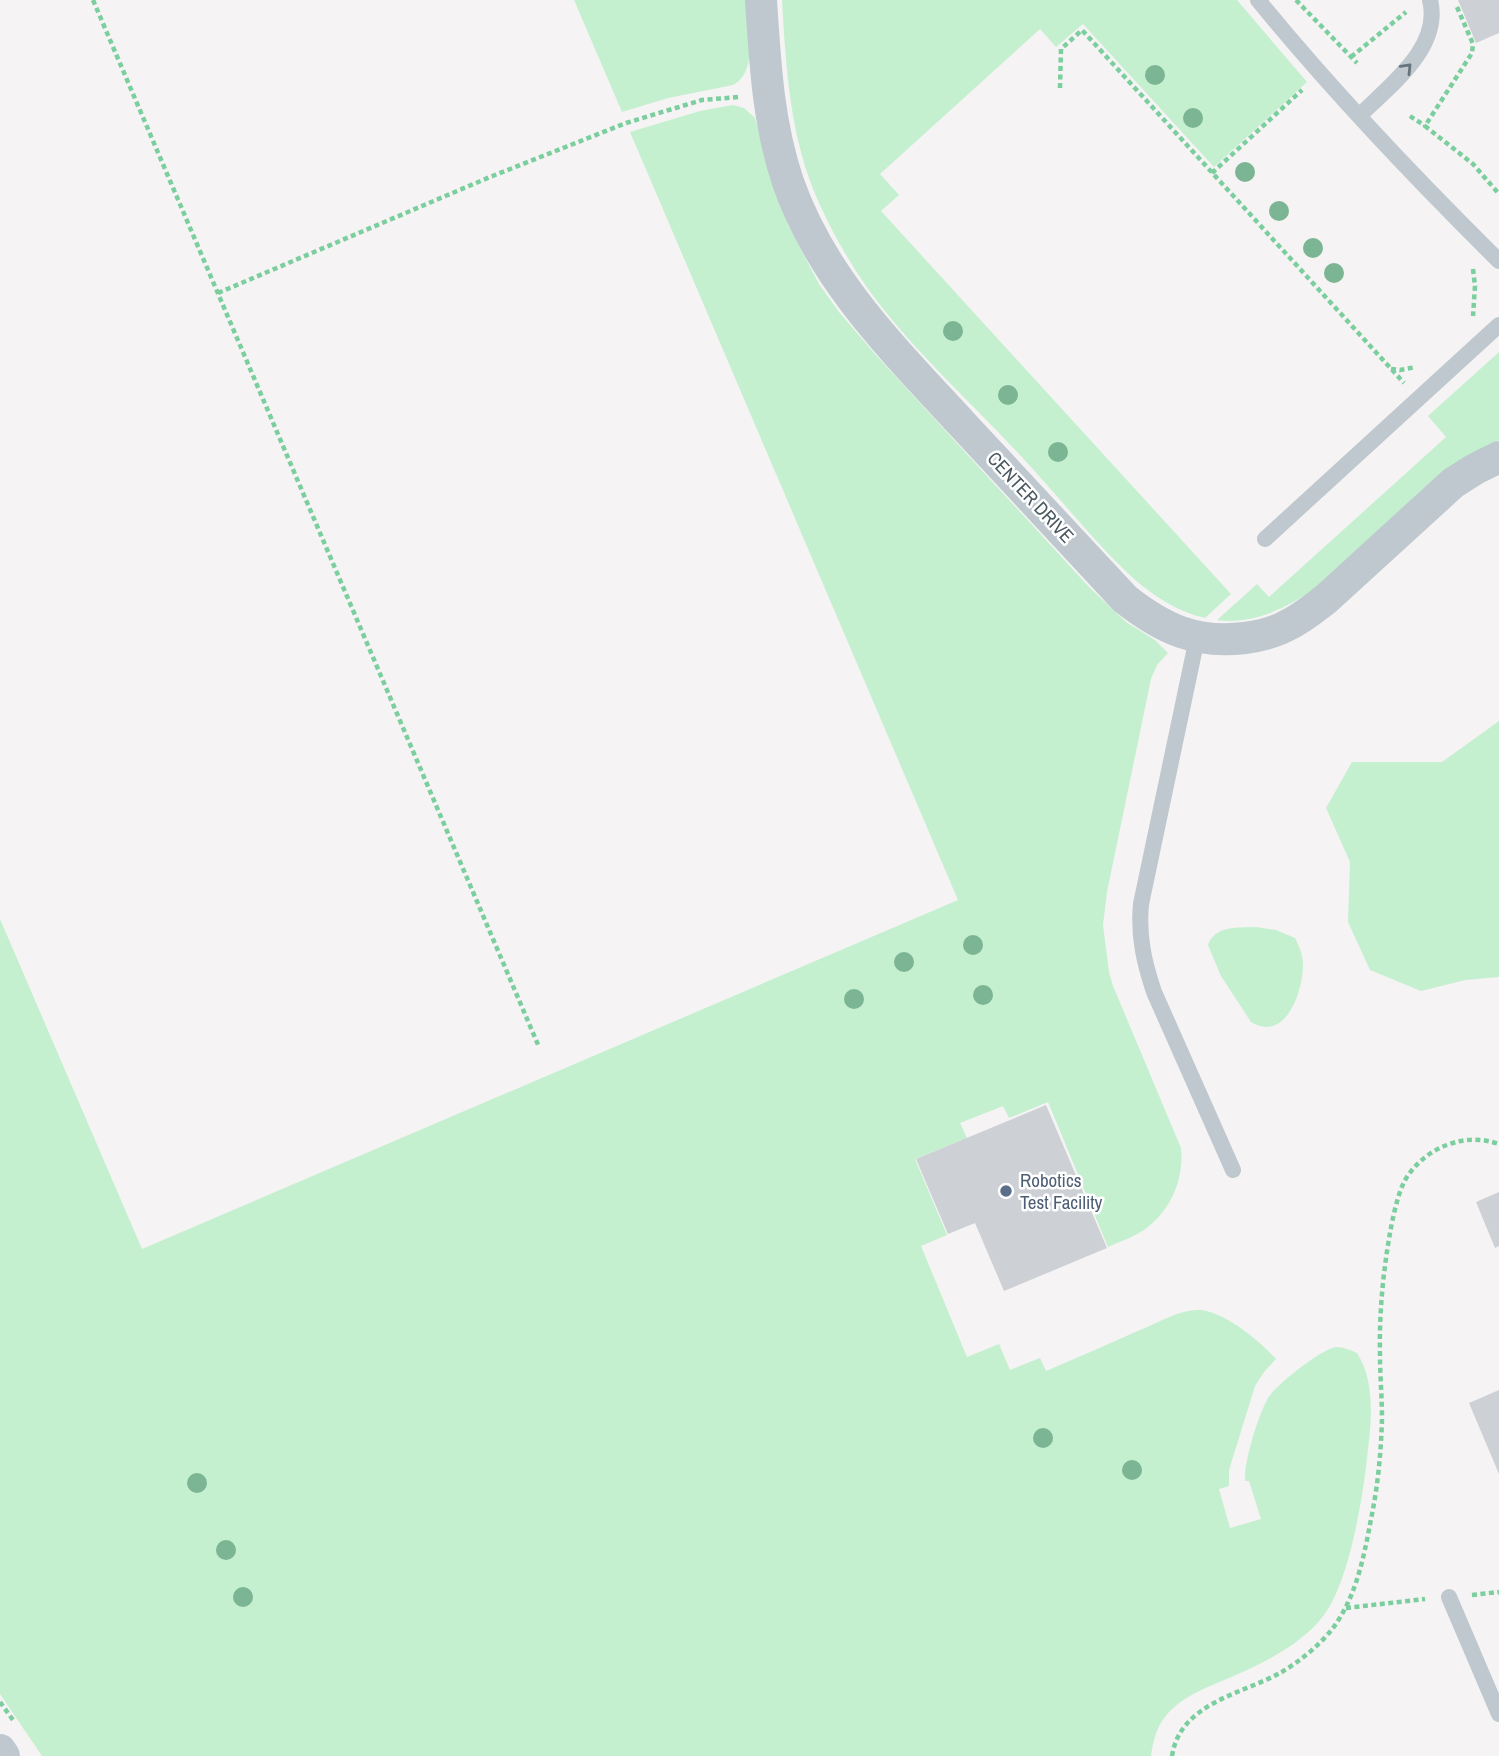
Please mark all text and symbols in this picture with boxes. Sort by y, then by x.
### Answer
one-way arrow [1399,63,1412,76]
street label: CENTER DRIVE [982,446,1080,548]
place label: Robotics Test Facility [1020,1167,1103,1215]
marker: Robotics Test Facility [998,1183,1014,1199]

